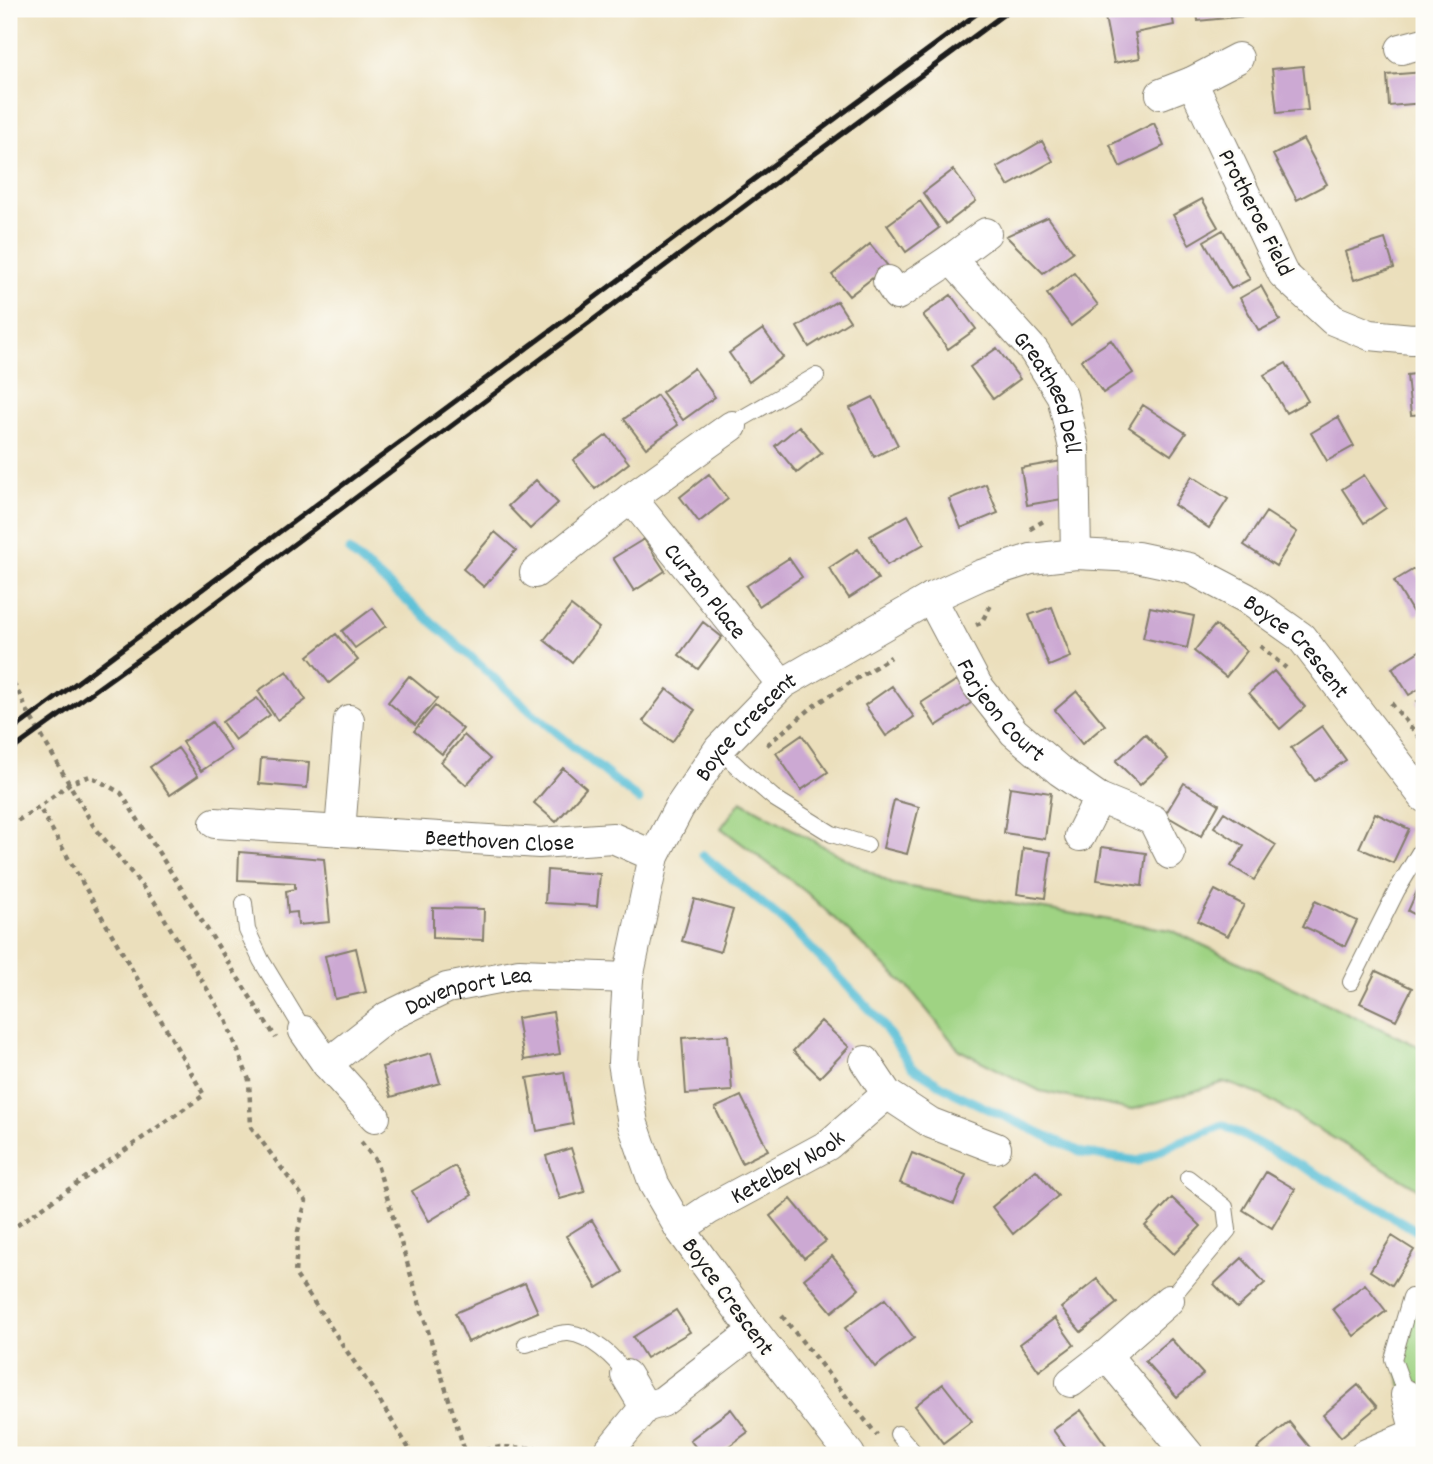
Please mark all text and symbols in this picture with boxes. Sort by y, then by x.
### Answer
street label: Protheroe Field [1208,144,1301,283]
street label: Greatheed Dell [1003,324,1088,454]
street label: Curzon Place [654,537,753,648]
street label: Boyce Crescent [1235,587,1356,707]
street label: Farjeon Court [946,653,1052,772]
street label: Boyce Crescent [688,665,804,789]
street label: Beethoven Close [424,822,575,863]
street label: Davenport Lea [400,960,533,1026]
street label: Ketelbey Nook [725,1123,854,1215]
street label: Boyce Crescent [672,1232,781,1364]

